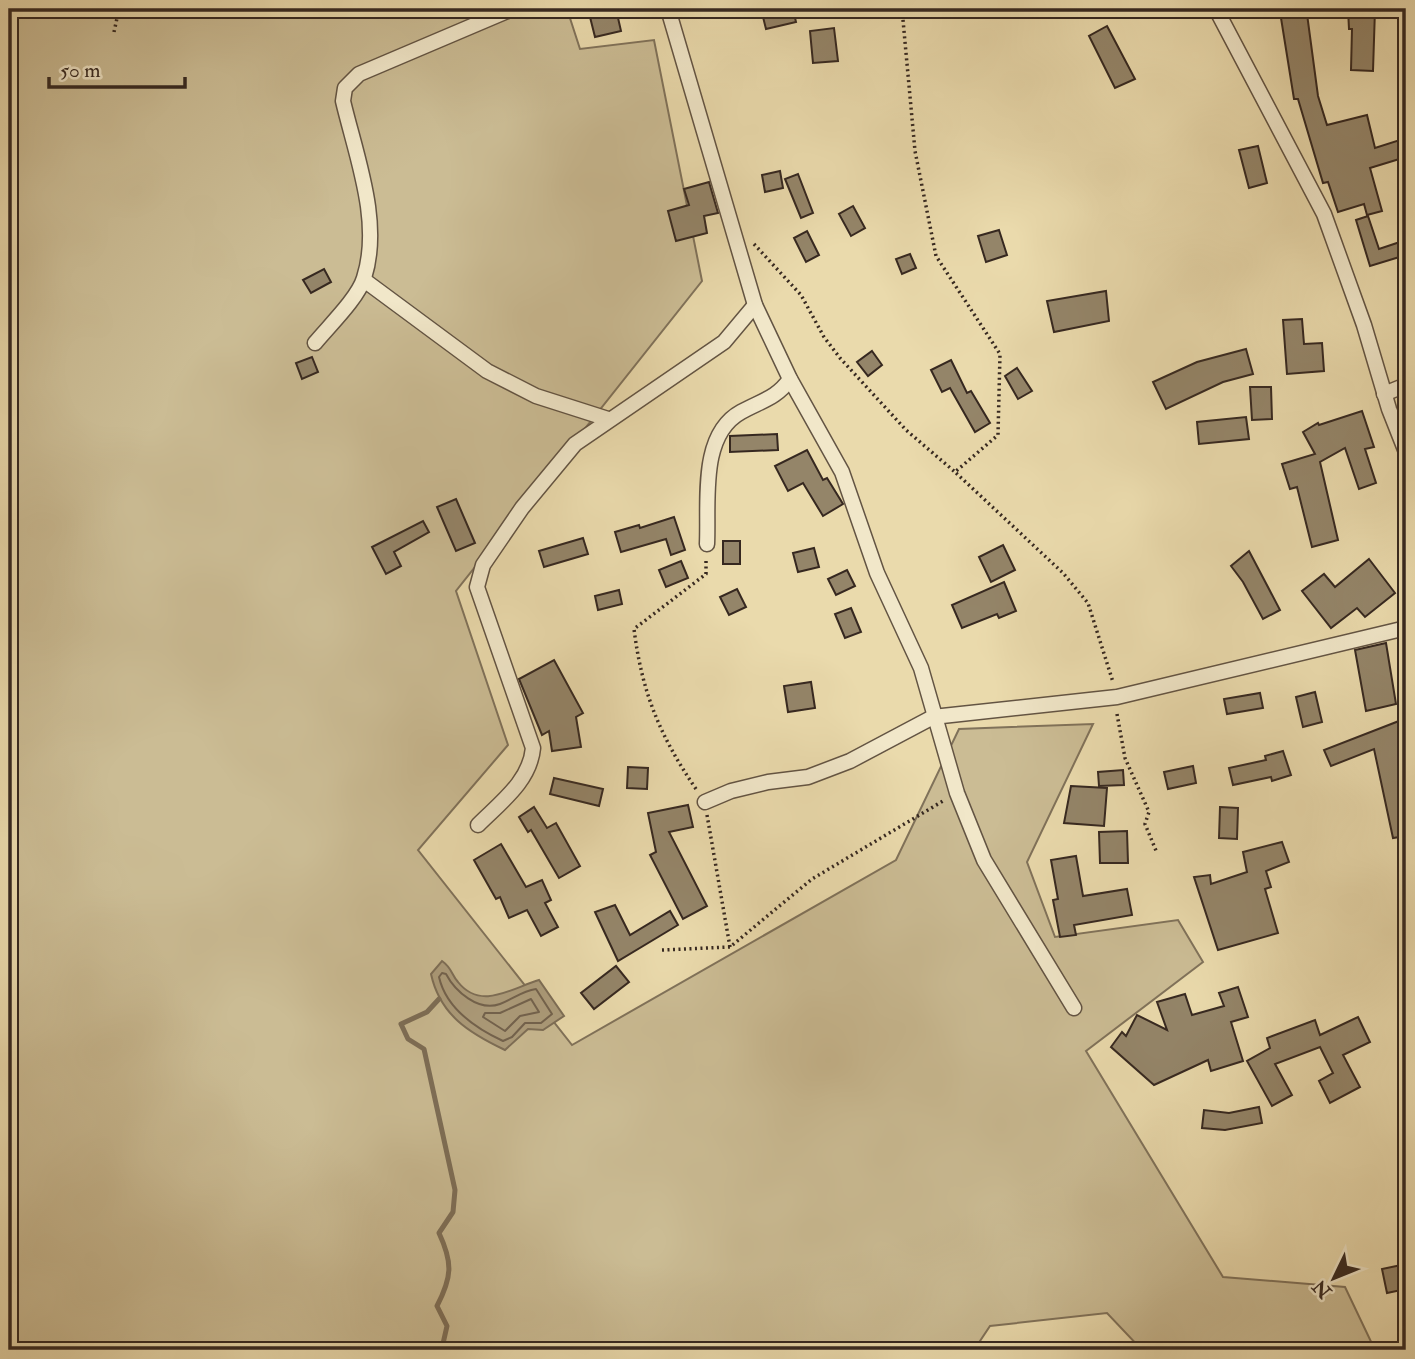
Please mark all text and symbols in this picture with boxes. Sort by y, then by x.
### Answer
scale bar [49,46,186,90]
text: 50 m [60,57,101,84]
north arrow [1300,1244,1370,1314]
text: N [1307,1274,1338,1304]

